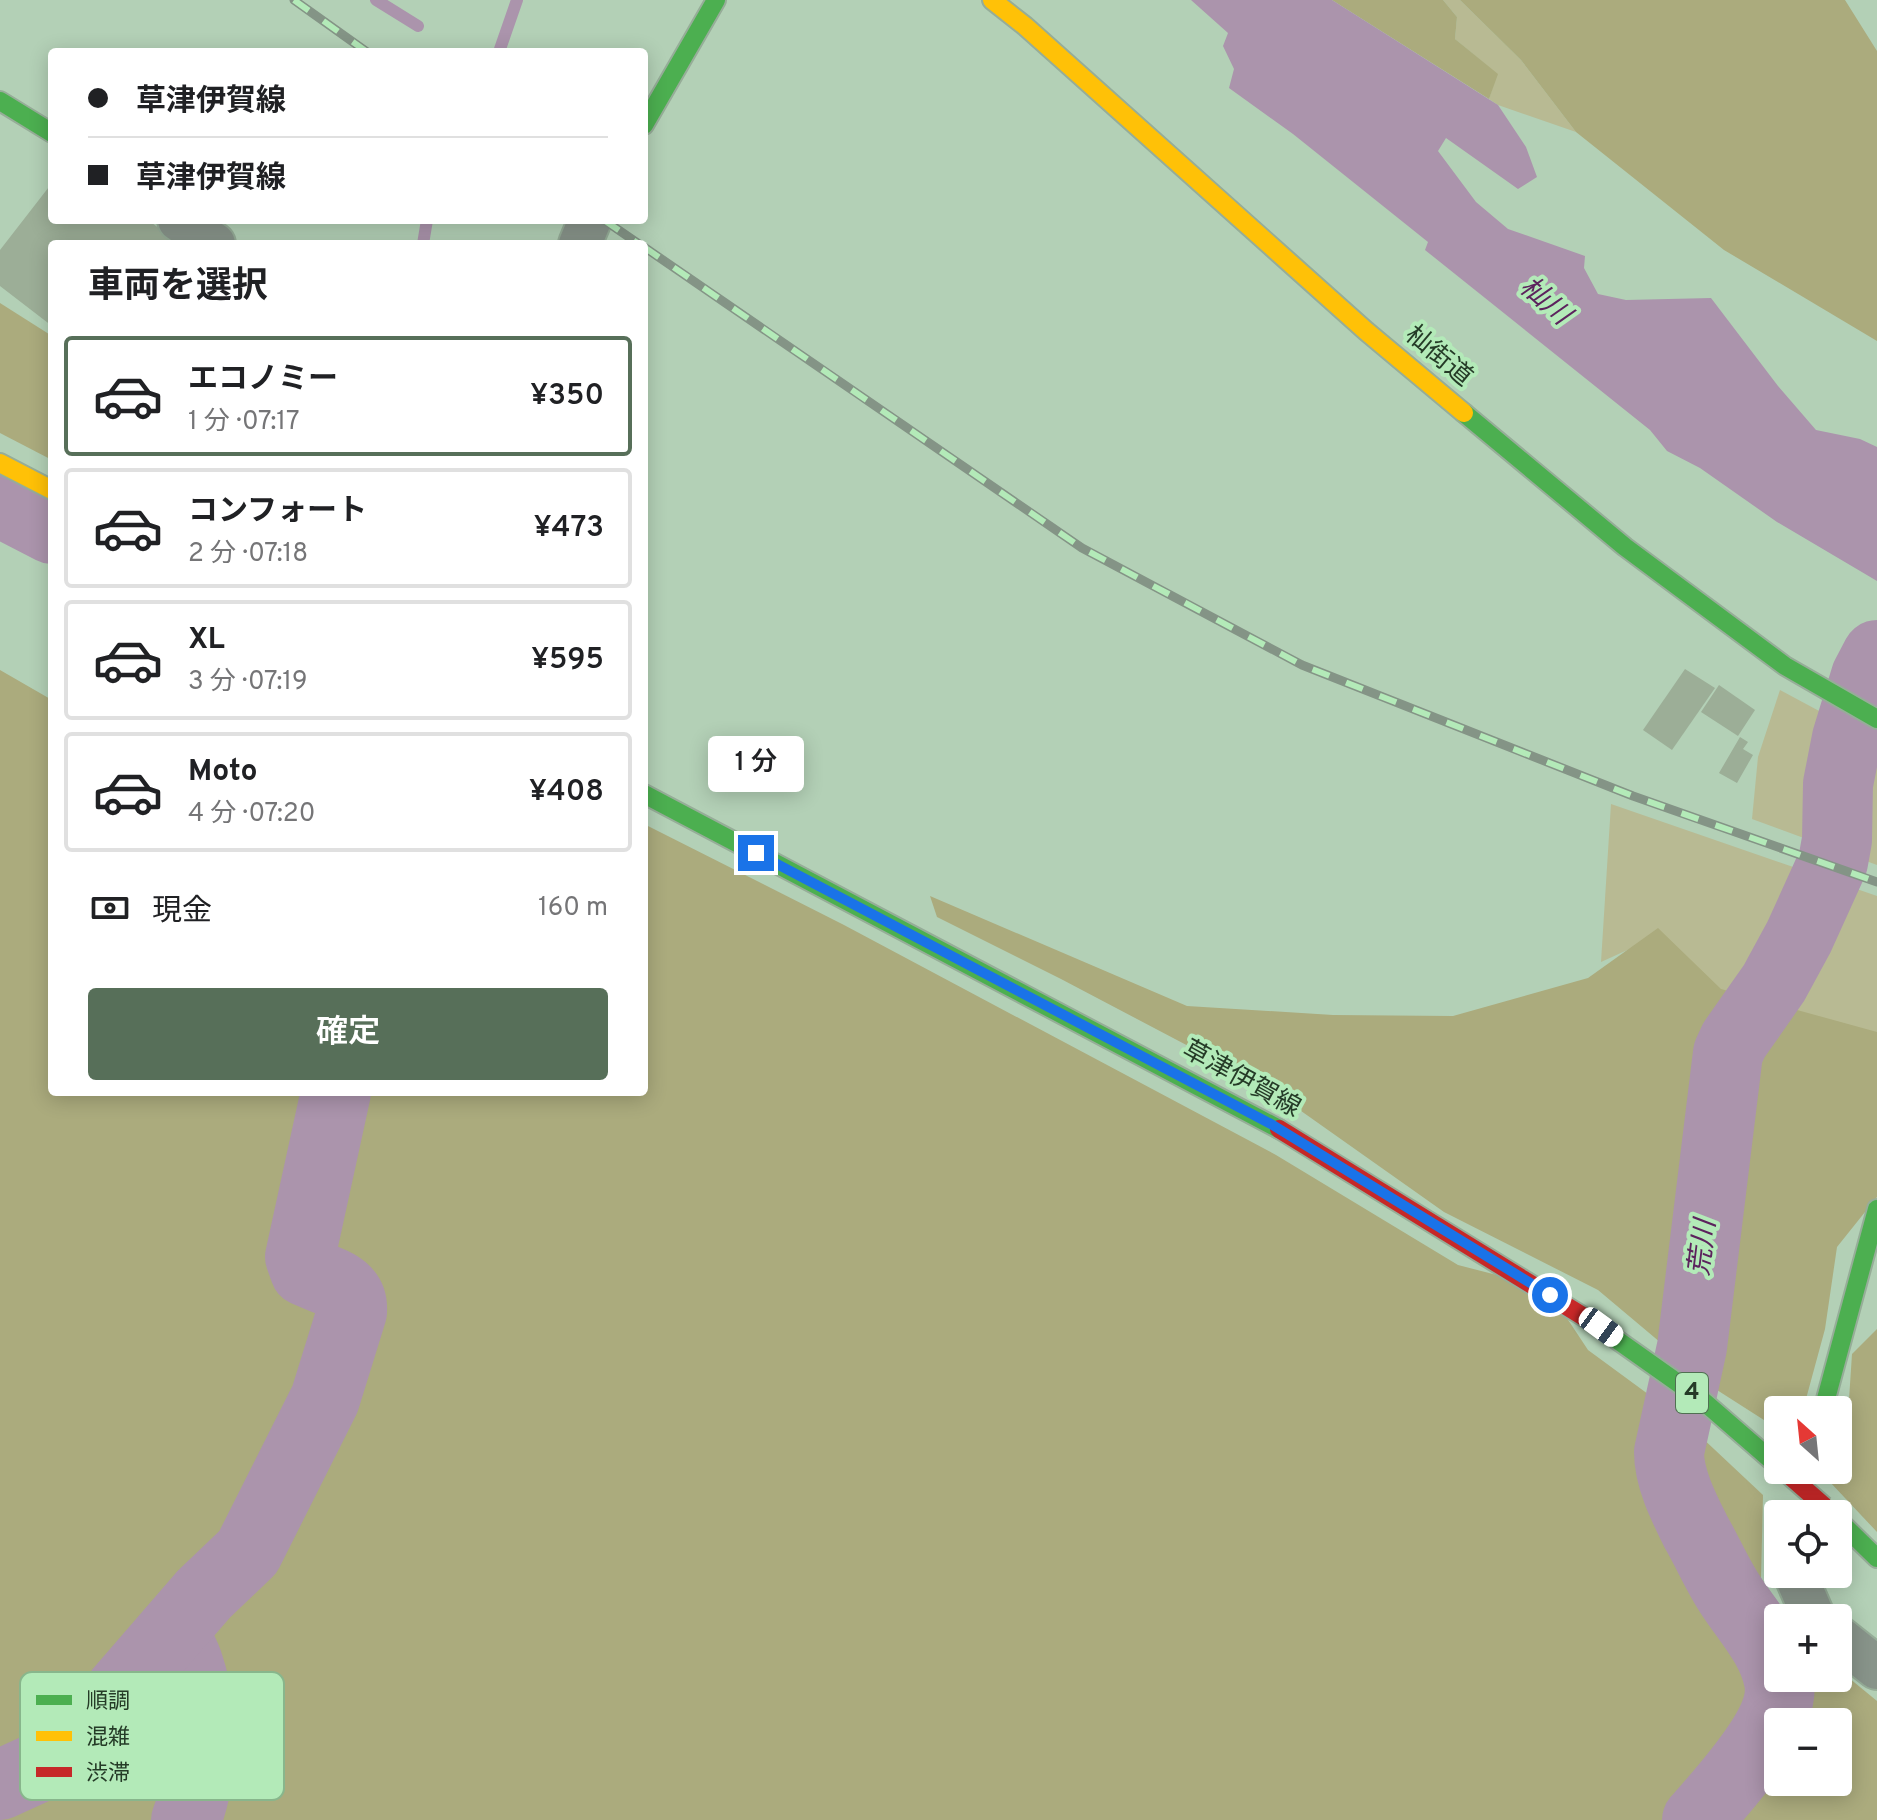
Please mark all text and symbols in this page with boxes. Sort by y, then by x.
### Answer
text: 草津伊賀線 [136,84,286,121]
text: 草津伊賀線 [136,161,286,198]
text: 車両を選択 [88,265,268,311]
water label: 杣川 [1511,270,1579,336]
street label: 杣街道 [1398,319,1478,395]
icon: car [92,360,164,432]
text: エコノミー [188,362,338,399]
text: ¥350 [530,378,604,415]
text: 1 分 · 07:17 [188,406,300,439]
icon: car [92,492,164,564]
text: コンフォート [188,494,367,531]
text: ¥473 [534,510,604,547]
text: 2 分 · 07:18 [188,538,308,571]
text: XL [188,622,225,659]
icon: car [92,624,164,696]
text: ¥595 [531,642,604,679]
text: 3 分 · 07:19 [188,666,308,699]
callout: 1 分 [708,737,804,793]
text: 1 分 [735,747,777,780]
text: Moto [188,754,258,791]
icon: car [92,756,164,828]
text: ¥408 [529,774,604,811]
text: 4 分 · 07:20 [188,798,315,831]
route end [738,835,774,871]
icon: cash [88,886,132,930]
text: 160 m [538,892,608,925]
text: 現金 [152,894,212,931]
button: 確定 [88,988,608,1080]
street label: 草津伊賀線 [1176,1034,1306,1126]
water label: 荒川 [1683,1215,1726,1278]
route start [1532,1277,1568,1313]
car [1575,1303,1627,1351]
road number: 4 [1676,1373,1708,1413]
north arrow [1764,1396,1852,1484]
map controls [1764,1396,1852,1796]
button: locate [1764,1500,1852,1588]
button: + [1764,1604,1852,1692]
legend [20,1672,284,1800]
text: 順調 [86,1689,130,1716]
button: − [1764,1708,1852,1796]
text: 混雑 [86,1725,130,1752]
text: 渋滞 [86,1761,130,1788]

